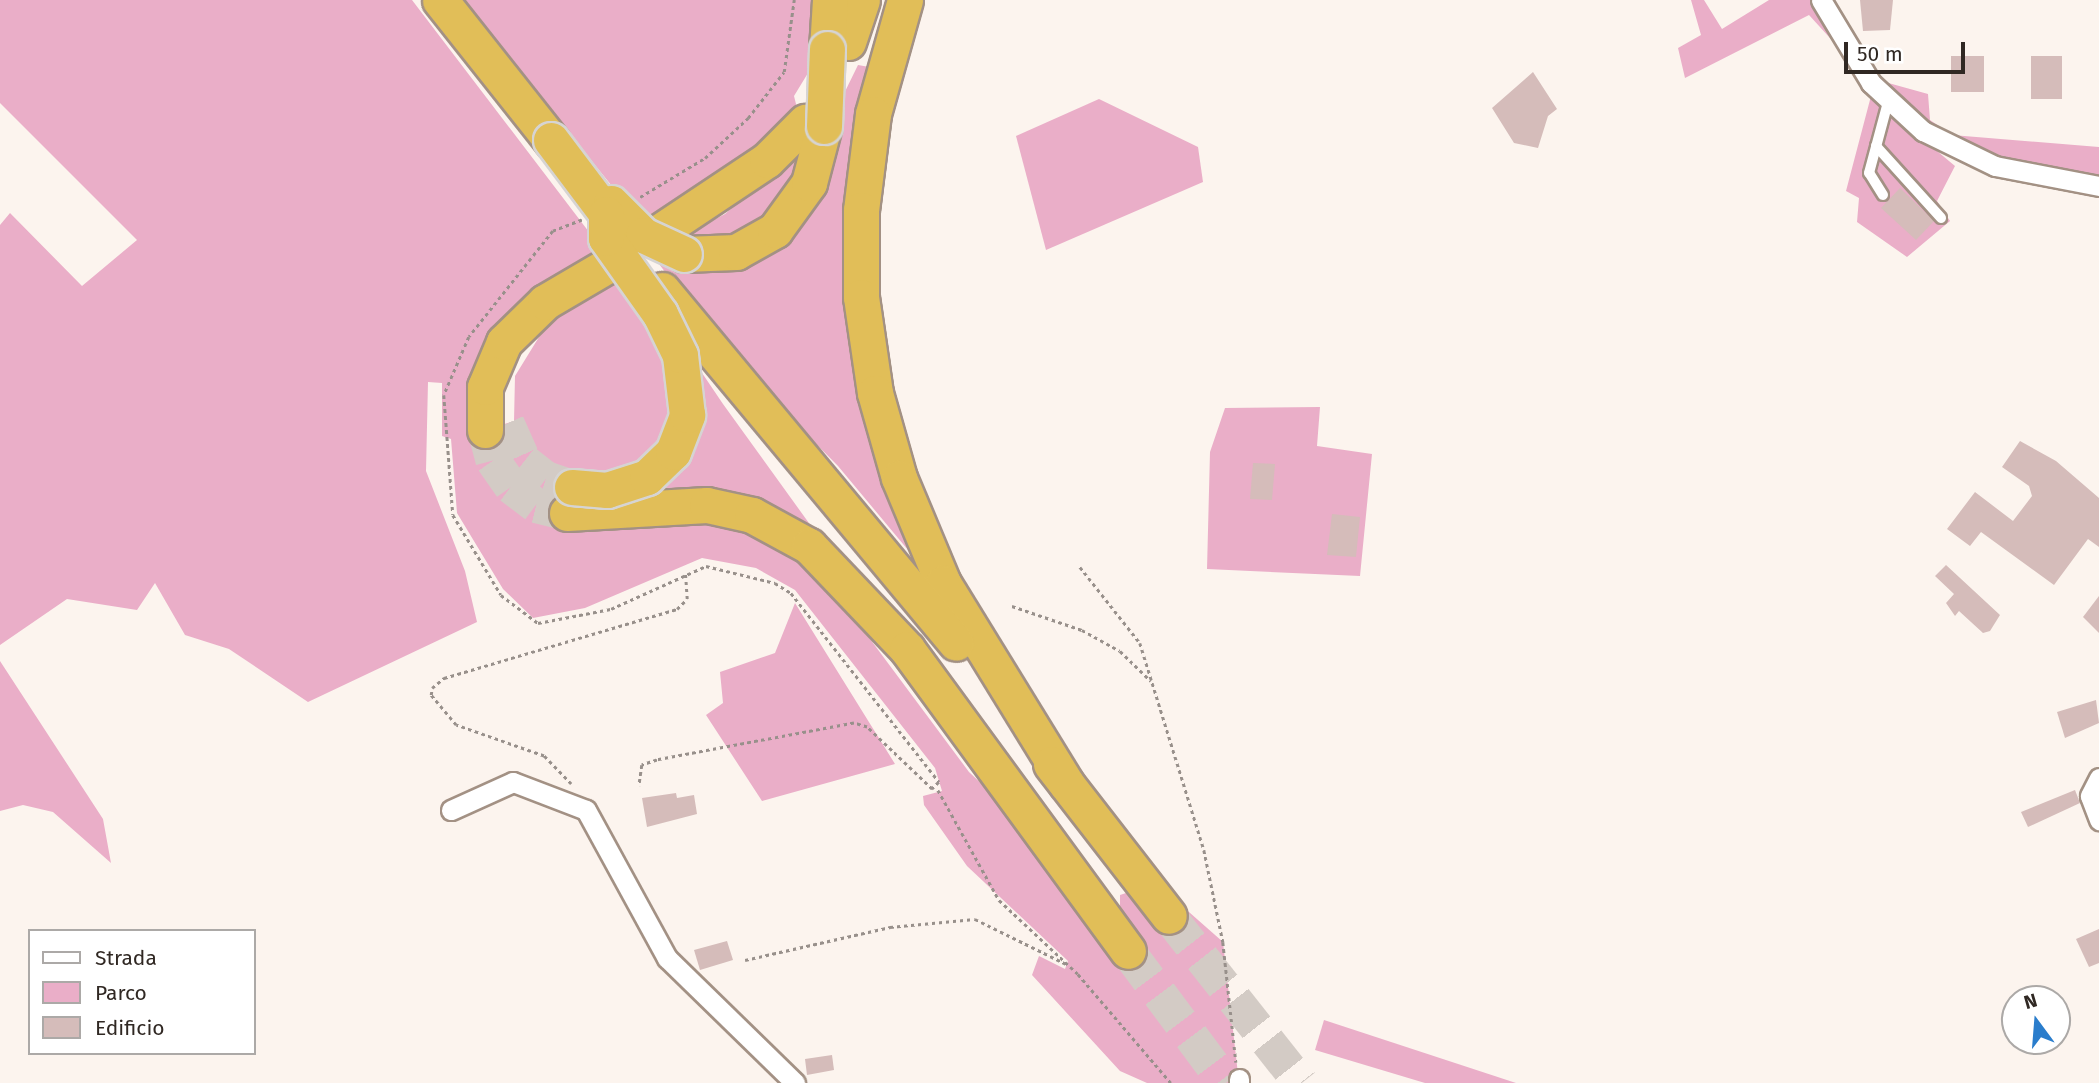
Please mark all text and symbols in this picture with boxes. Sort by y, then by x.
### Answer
scale bar [1847,28,1968,72]
text: 50 m [1857,41,1903,67]
legend [28,929,256,1055]
text: Strada [95,945,157,971]
text: Parco [95,980,147,1006]
north arrow [2001,985,2071,1055]
text: N [2021,988,2040,1014]
text: Edificio [95,1015,165,1041]

